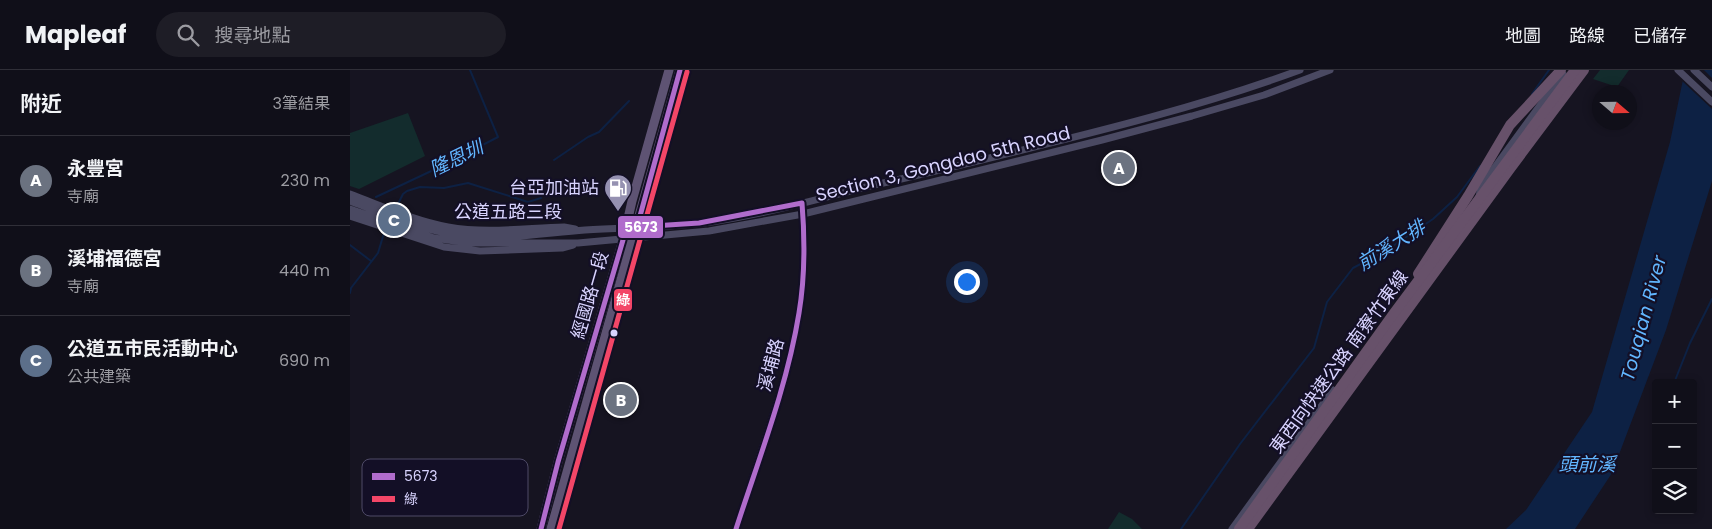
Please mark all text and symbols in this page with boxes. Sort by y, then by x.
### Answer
search box [156,12,506,57]
text: Mapleaf [25,18,126,51]
icon: search [174,21,202,49]
text: 搜尋地點 [214,22,290,49]
text: 地圖 [1505,23,1541,48]
text: 路線 [1569,23,1605,48]
text: 已儲存 [1633,23,1687,48]
north arrow [1592,85,1637,130]
text: 附近 [20,89,62,118]
text: 3筆結果 [273,92,330,115]
street label: Section 3, Gongdao 5th Road [813,120,1073,207]
water label: 隆恩圳 [425,133,490,183]
pin: A [1103,149,1135,187]
text: 永豐宮 [67,155,124,182]
text: A [30,169,42,192]
text: 230 m [281,169,330,192]
fuel station icon: 台亞加油站 [603,173,633,212]
place label: 台亞加油站 [509,175,599,200]
text: 寺廟 [67,185,99,208]
street label: 公道五路三段 [454,199,562,224]
pin: C [378,201,410,239]
water label: 前溪大排 [1352,212,1433,277]
line badge: 5673 [617,215,664,239]
text: 5673 [624,217,658,237]
text: 溪埔福德宮 [67,245,162,272]
street label: 經國路一段 [565,248,614,342]
water label: Touqian River [1614,252,1673,384]
text: B [31,259,41,282]
text: 440 m [279,259,330,282]
street label: 東西向快速公路 南寮竹東線 [1264,265,1414,458]
your location [954,269,980,295]
text: 寺廟 [67,275,99,298]
line badge: 綠 [613,288,633,312]
text: 綠 [616,290,630,310]
unlabelled marker [609,328,619,338]
text: 公道五市民活動中心 [67,335,238,362]
street label: 溪埔路 [751,336,790,394]
text: C [30,349,42,372]
text: 690 m [279,349,330,372]
text: 公共建築 [67,365,131,388]
map controls [1652,379,1697,514]
button: + [1652,379,1697,424]
pin: B [605,381,637,419]
button: − [1652,424,1697,469]
water label: 頭前溪 [1558,451,1618,478]
legend [362,459,528,516]
text: 5673 [404,466,438,486]
button: layers [1652,469,1697,514]
text: 綠 [404,489,418,509]

